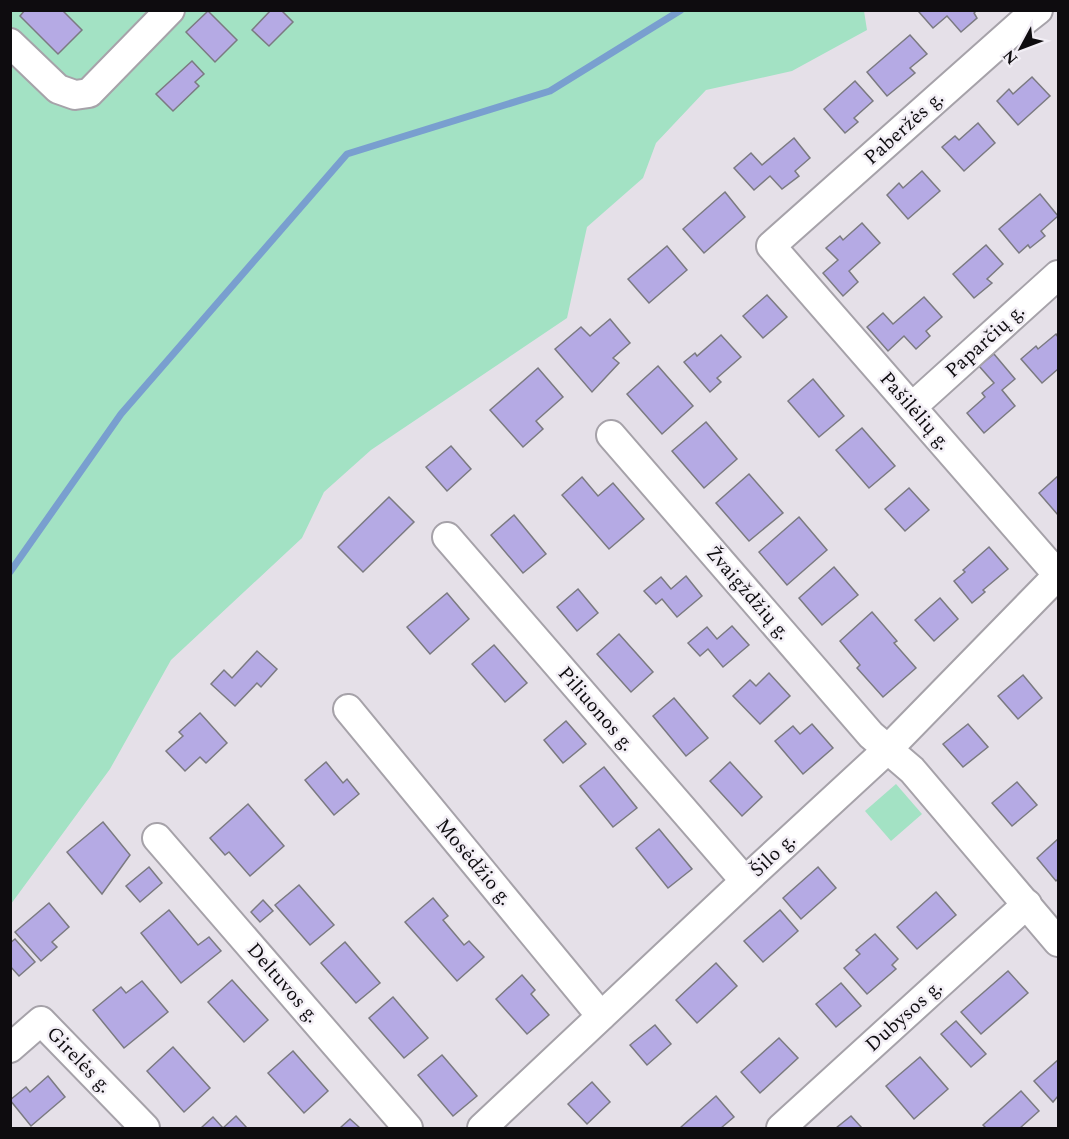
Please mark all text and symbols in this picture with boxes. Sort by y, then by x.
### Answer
north arrow [991,18,1051,78]
text: N [997,44,1024,70]
street label: Paberžės g. [857,84,951,172]
street label: Paparčių g. [938,297,1032,385]
street label: Pašilėlių g. [872,365,958,457]
street label: Žvaigždžių g. [698,539,798,647]
street label: Piliuonos g. [550,660,642,758]
street label: Mosėdžio g. [428,812,520,912]
street label: Šilo g. [743,826,803,884]
street label: Deltuvos g. [239,936,327,1030]
street label: Dubysos g. [858,973,950,1059]
street label: Girelės g. [39,1020,119,1100]

